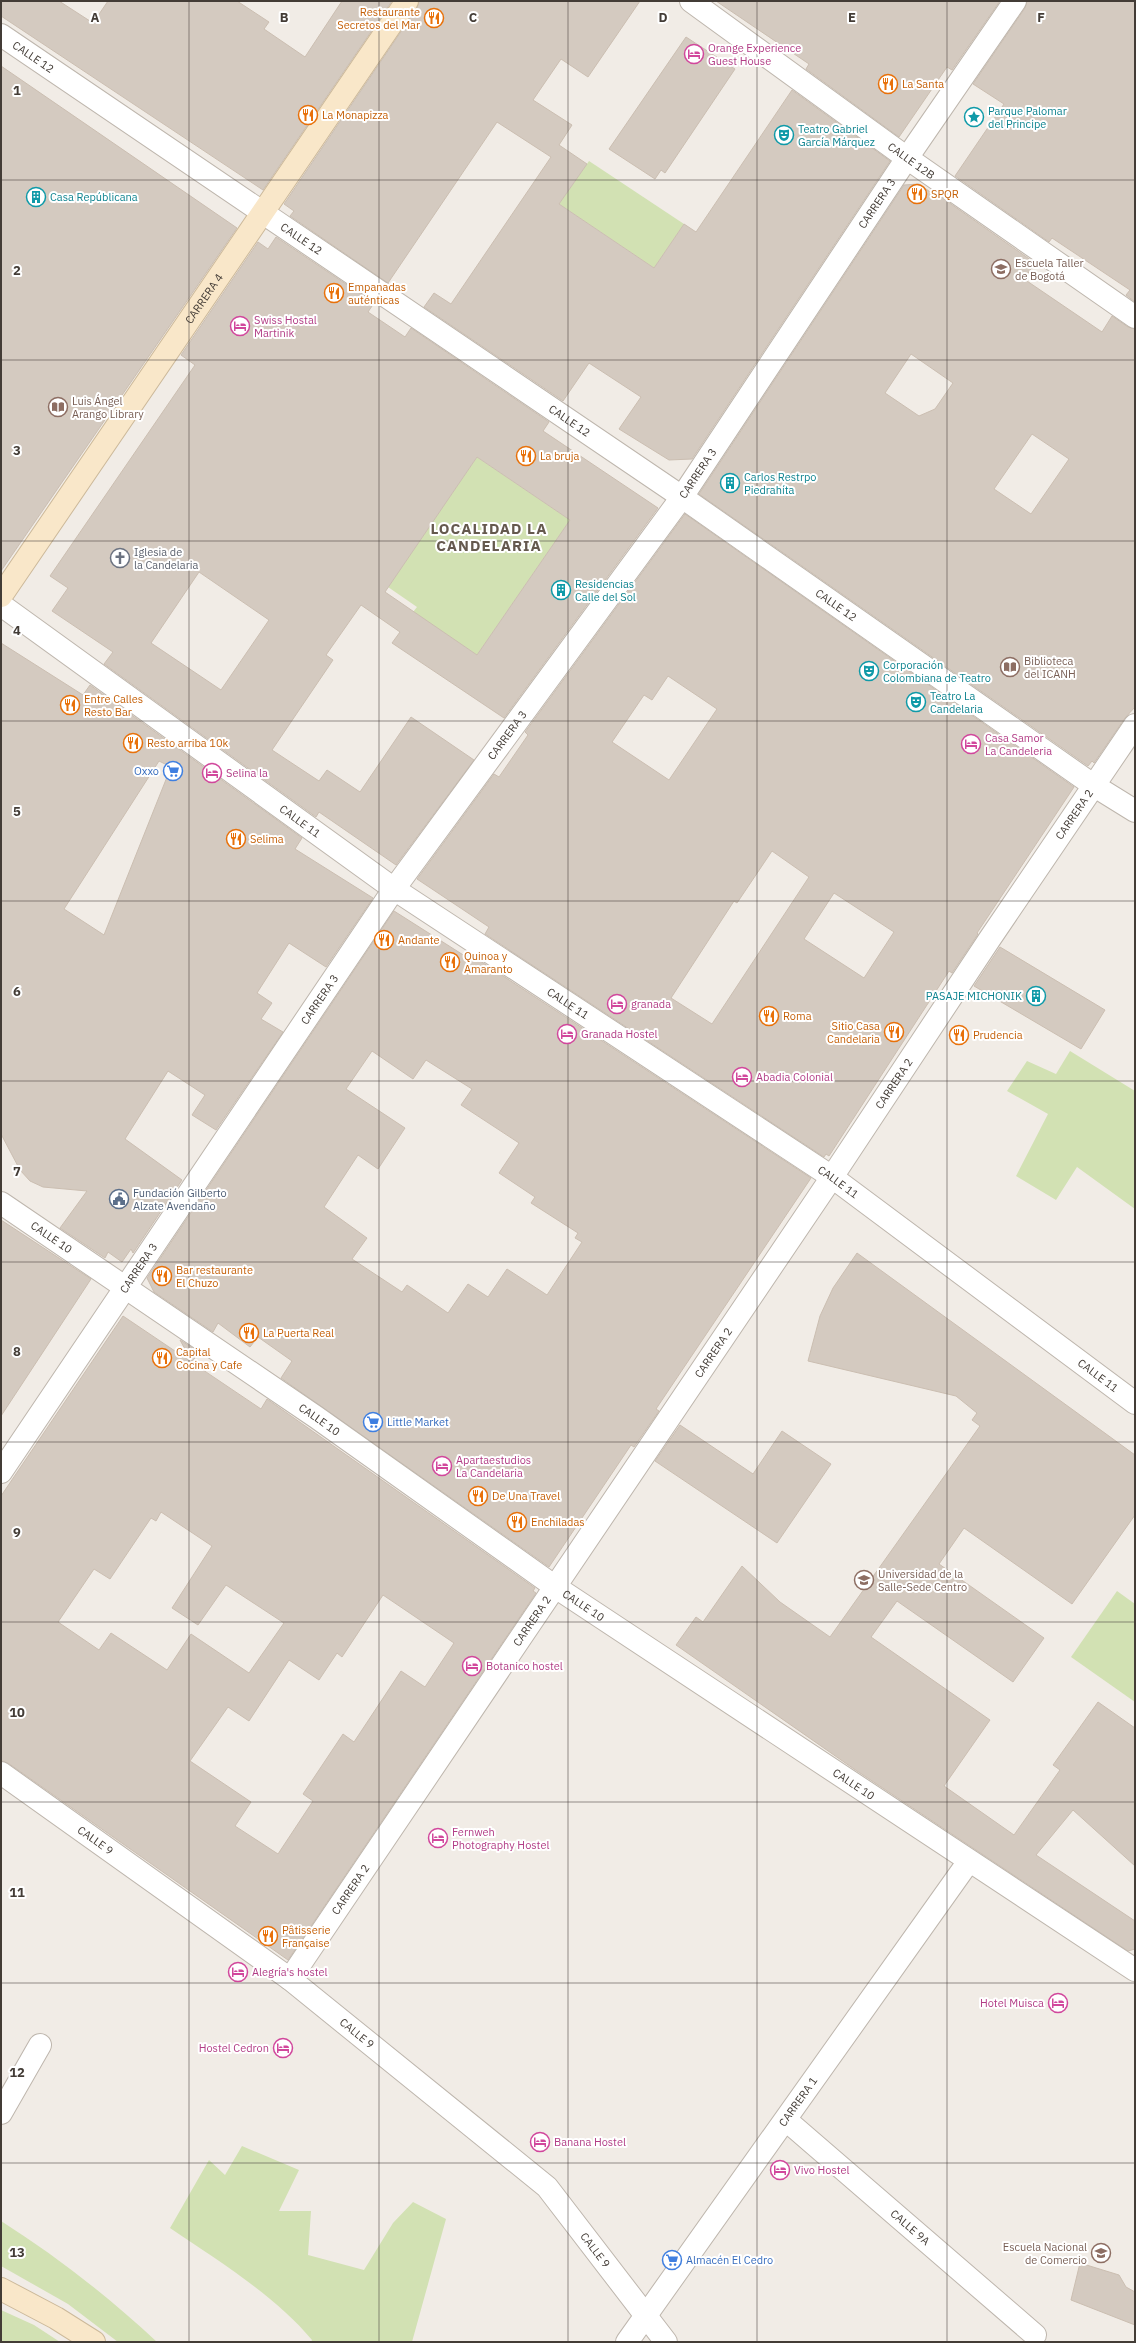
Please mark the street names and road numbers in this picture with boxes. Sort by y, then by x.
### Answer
street label: CALLE 12 [10,38,57,76]
street label: CALLE 12B [885,139,937,182]
street label: CARRERA 3 [855,175,899,231]
street label: CALLE 12 [278,220,325,258]
street label: CARRERA 4 [182,271,226,326]
street label: CALLE 12 [546,402,593,440]
street label: CARRERA 3 [676,445,720,501]
street label: CALLE 12 [813,586,859,624]
street label: CARRERA 3 [484,708,530,763]
street label: CARRERA 2 [1052,787,1096,842]
street label: CALLE 11 [277,802,324,841]
street label: CARRERA 3 [298,972,342,1027]
street label: CALLE 11 [544,985,592,1022]
street label: CARRERA 2 [872,1056,916,1112]
street label: CALLE 11 [815,1163,862,1202]
street label: CALLE 10 [28,1218,75,1256]
street label: CARRERA 3 [117,1240,160,1296]
street label: CARRERA 2 [691,1325,735,1380]
street label: CALLE 11 [1075,1356,1121,1395]
street label: CALLE 10 [296,1400,343,1439]
street label: CALLE 10 [560,1587,607,1624]
street label: CARRERA 2 [510,1593,554,1649]
street label: CALLE 10 [830,1765,877,1803]
street label: CALLE 9 [75,1823,116,1858]
street label: CARRERA 2 [329,1862,372,1917]
street label: CALLE 9 [337,2015,377,2051]
street label: CARRERA 1 [776,2074,821,2129]
street label: CALLE 9A [888,2206,933,2248]
street label: CALLE 9 [577,2230,613,2270]

